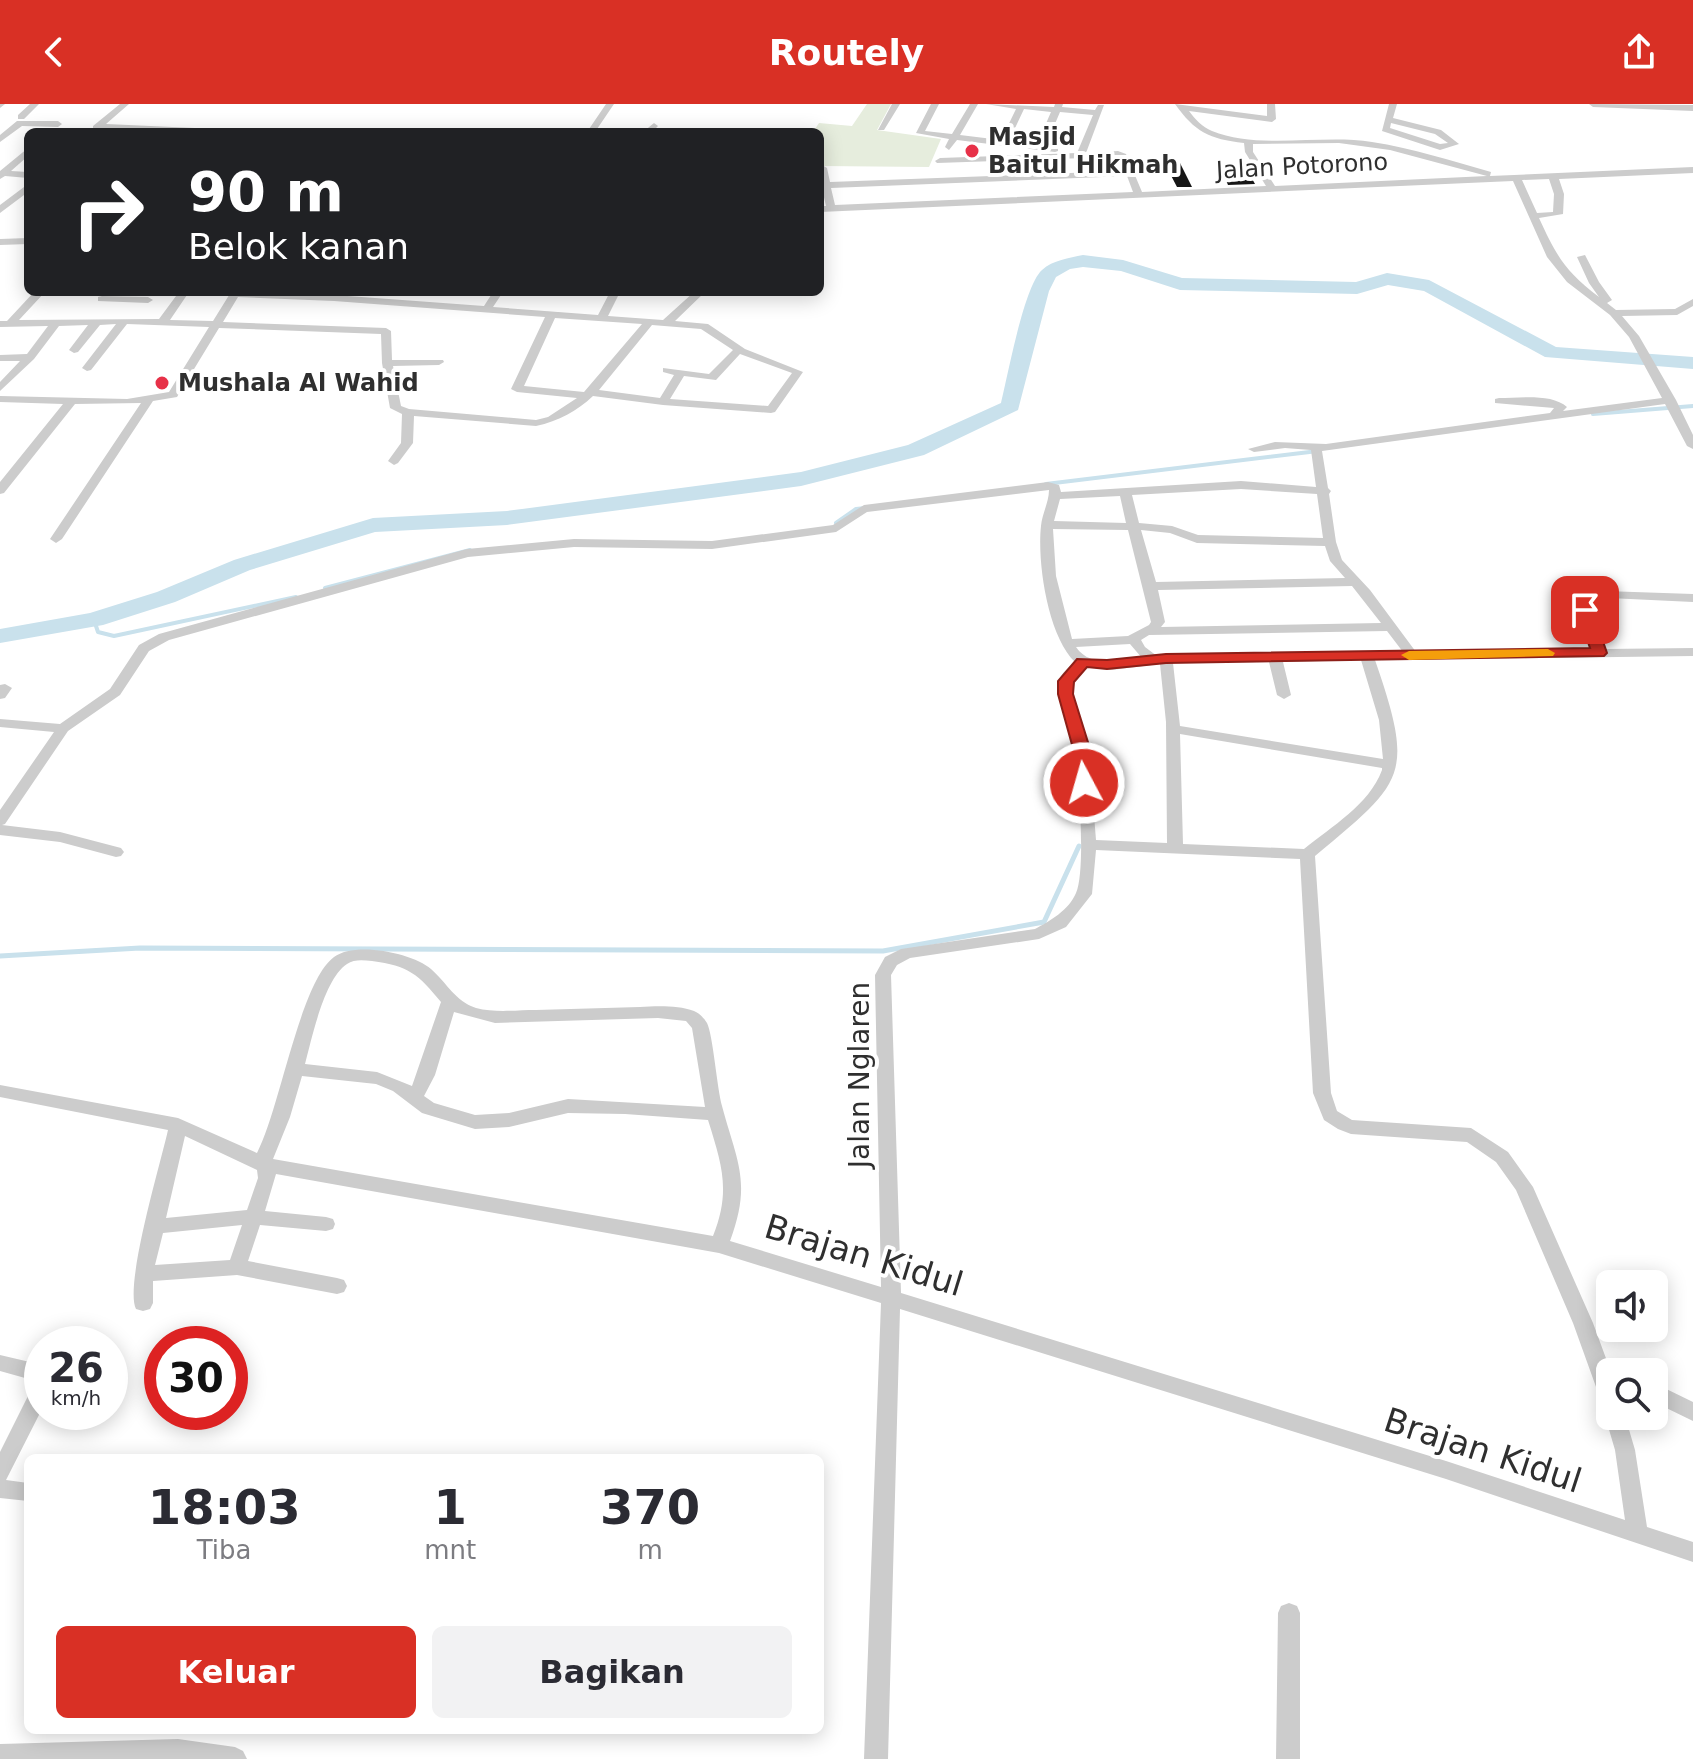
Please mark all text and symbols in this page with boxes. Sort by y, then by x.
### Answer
icon: back [32,30,76,74]
icon: share [1617,30,1661,74]
text: Routely [769,32,924,73]
place label: Masjid Baitul Hikmah [988,123,1178,179]
marker: Masjid Baitul Hikmah [963,142,981,160]
street label: Jalan Potorono [1213,148,1389,185]
text: 90 m [188,159,344,224]
icon: right [56,160,160,264]
text: Belok kanan [188,226,409,267]
place label: Mushala Al Wahid [178,369,419,397]
marker: Mushala Al Wahid [153,374,171,392]
pin [1551,576,1619,644]
icon: arrive [1563,588,1607,632]
position arrow [1042,741,1126,825]
street label: Jalan Nglaren [843,982,876,1170]
street label: Brajan Kidul [760,1206,968,1304]
map controls [1596,1270,1668,1430]
button: sound [1596,1270,1668,1342]
speed limit sign: 30 [144,1326,248,1430]
text: 26 [48,1345,104,1391]
button: search [1596,1358,1668,1430]
text: km/h [51,1386,101,1410]
street label: Brajan Kidul [1379,1399,1587,1501]
text: 18:03 [148,1479,301,1535]
text: 1 [434,1479,467,1535]
text: 370 [600,1479,700,1535]
text: Tiba [197,1535,252,1565]
text: mnt [424,1535,476,1565]
text: m [637,1535,663,1565]
button: Keluar [56,1626,416,1718]
button: Bagikan [432,1626,792,1718]

